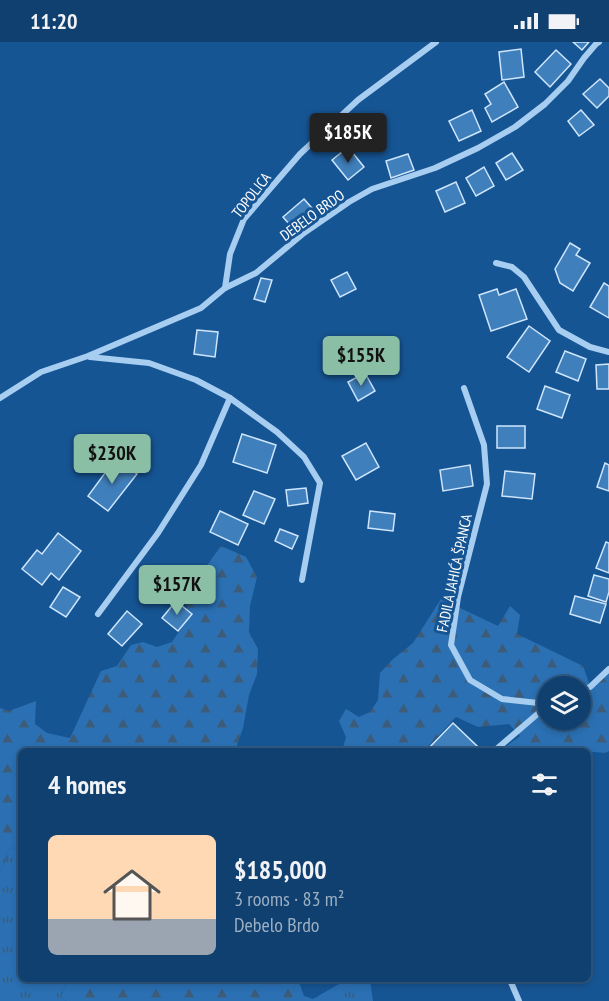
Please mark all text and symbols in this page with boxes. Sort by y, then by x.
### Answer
text: 11:20 [30,7,78,35]
pin: $185K [306,113,390,164]
text: $185K [324,119,372,145]
street label: TOPOLICA [227,168,275,222]
street label: DEBELO BRDO [276,185,348,245]
pin: $155K [319,336,403,387]
text: $155K [337,342,385,368]
pin: $230K [70,434,154,485]
text: $230K [88,440,136,466]
street label: FADILA JAHIĆA ŠPANCA [432,511,476,634]
pin: $157K [135,565,219,616]
text: $157K [153,571,201,597]
map controls [537,676,591,730]
button: layers [537,676,591,730]
text: 4 homes [48,768,126,801]
icon: filters [528,768,561,801]
text: $185,000 [234,853,327,886]
icon: home [96,859,168,931]
text: 3 rooms · 83 m² [234,886,344,912]
text: Debelo Brdo [234,912,319,938]

